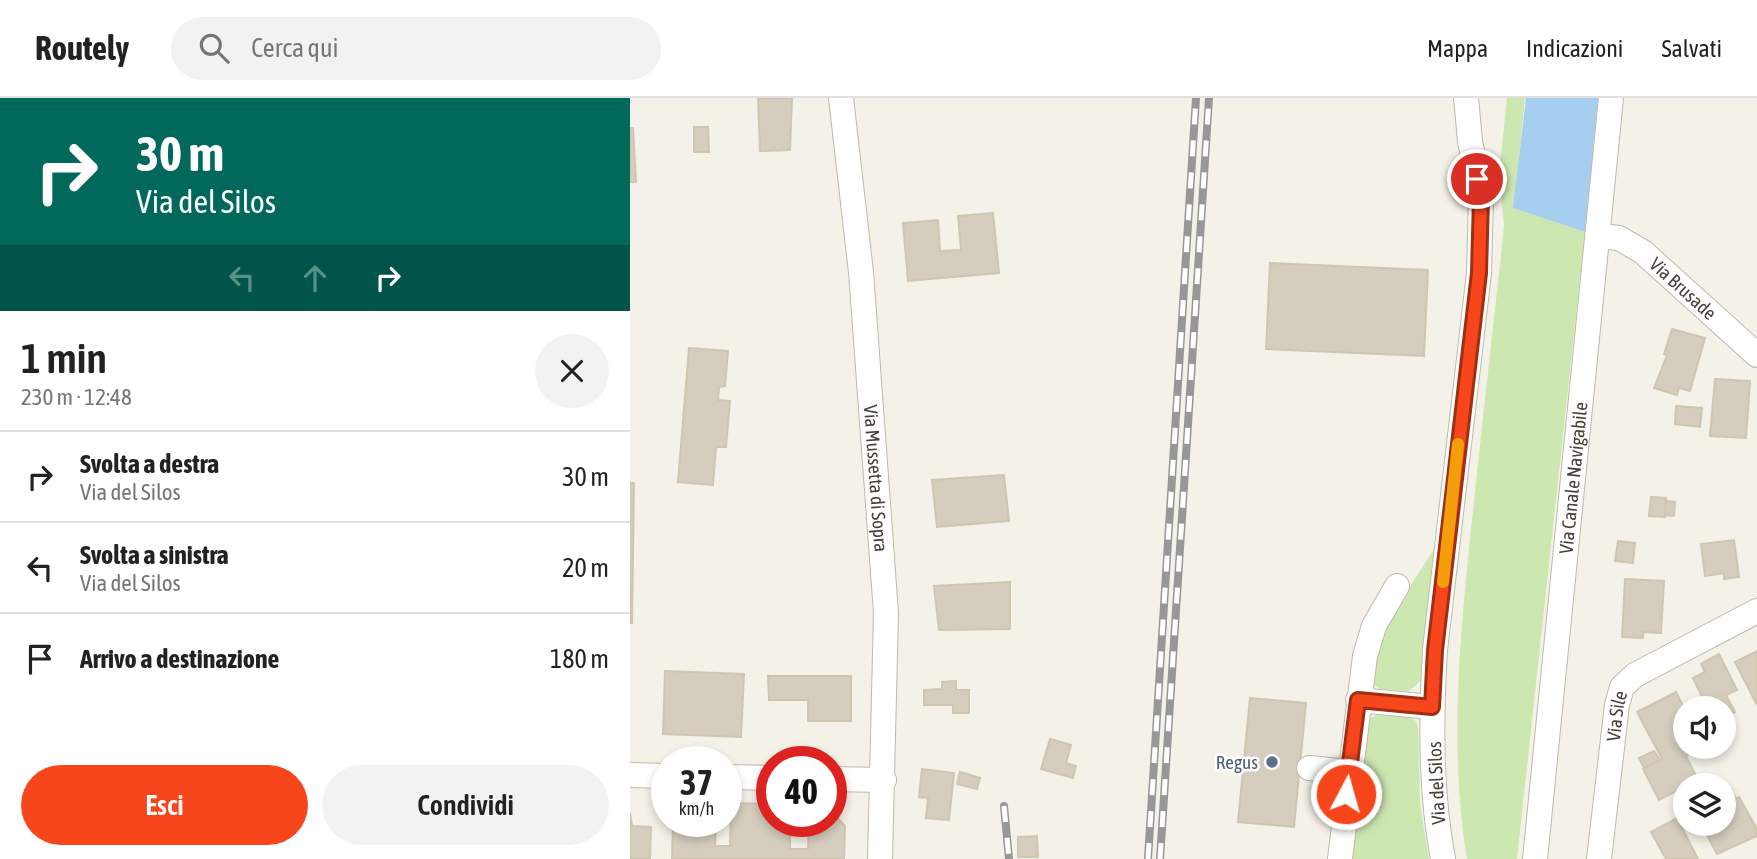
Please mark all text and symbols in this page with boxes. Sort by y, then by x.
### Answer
search box [171,17,661,80]
text: Routely [35,29,129,67]
icon: search [195,29,233,67]
text: Cerca qui [251,33,338,63]
text: Mappa [1427,35,1488,62]
text: Indicazioni [1526,35,1623,62]
text: Salvati [1661,35,1722,62]
text: 30 m [136,125,224,181]
icon: right [21,126,112,217]
pin [1447,149,1507,209]
icon: arrive [1458,160,1496,198]
text: Via del Silos [136,183,276,220]
street label: Via Brusade [1645,253,1721,324]
icon: left [223,259,261,297]
icon: ahead [296,259,334,297]
icon: right [369,259,407,297]
text: 1 min [21,334,107,382]
button: close [535,334,609,408]
text: 230 m · 12:48 [21,384,132,410]
street label: Via Canale Navigabile [1555,401,1592,555]
street label: Via Mussetta di Sopra [860,404,892,553]
text: Svolta a destra [80,449,219,479]
icon: right [21,458,59,496]
text: 30 m [562,462,609,492]
text: Via del Silos [80,479,181,505]
text: Svolta a sinistra [80,540,229,570]
icon: left [21,549,59,587]
text: 20 m [562,553,609,583]
text: Via del Silos [80,570,181,596]
icon: arrive [21,640,59,678]
text: Arrivo a destinazione [80,644,279,674]
text: 180 m [550,644,609,674]
street label: Via Sile [1602,688,1631,743]
map controls [1673,696,1736,836]
button: sound [1673,696,1736,759]
street label: Via del Silos [1423,741,1449,825]
speed limit sign: 40 [756,746,847,837]
place label: Regus [1216,751,1258,773]
marker: Regus [1264,754,1280,770]
position arrow [1309,757,1383,831]
text: 37 [680,762,713,802]
button: Esci [21,765,308,845]
button: Condividi [322,765,609,845]
button: layers [1673,773,1736,836]
text: km/h [679,798,714,819]

